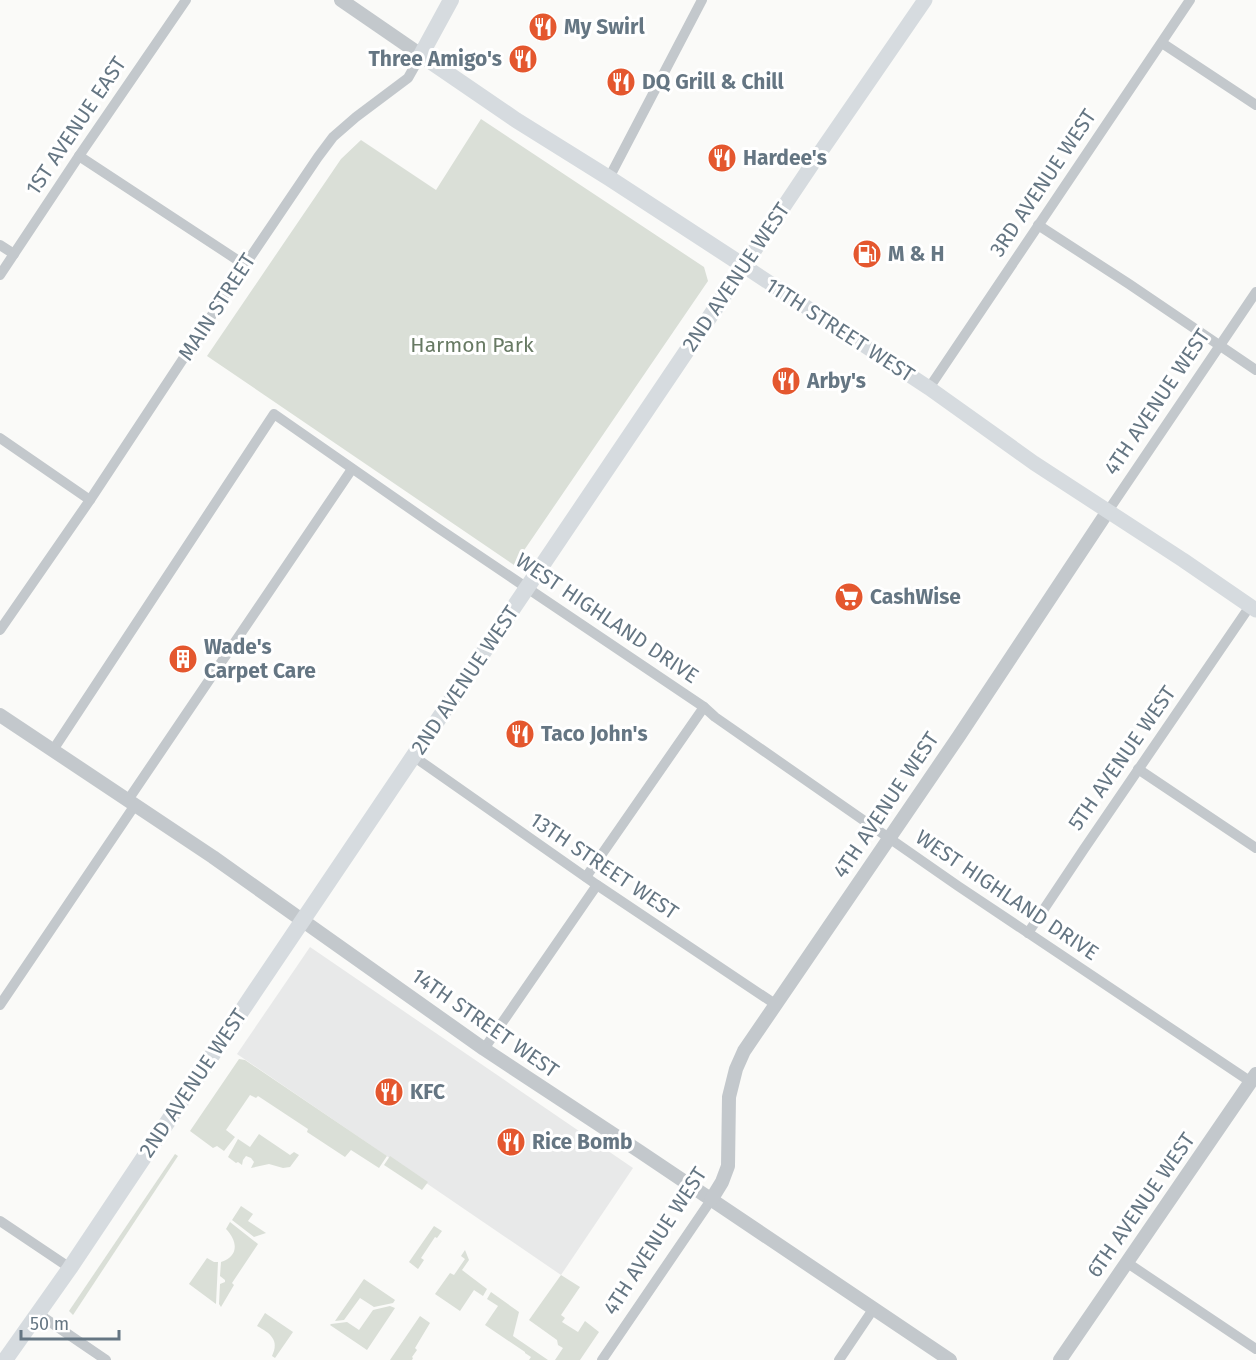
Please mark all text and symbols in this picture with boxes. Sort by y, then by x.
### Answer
restaurant icon: My Swirl [527,11,559,43]
place label: My Swirl [564,14,645,40]
restaurant icon: Three Amigo's [507,43,539,75]
place label: Three Amigo's [368,46,502,72]
street label: 1ST AVENUE EAST [20,52,132,200]
restaurant icon: DQ Grill & Chill [605,66,637,98]
place label: DQ Grill & Chill [642,69,785,95]
street label: 3RD AVENUE WEST [984,104,1102,262]
restaurant icon: Hardee's [706,142,738,174]
place label: Hardee's [743,145,827,171]
street label: 2ND AVENUE WEST [677,198,795,356]
fuel station icon: M & H [851,238,883,270]
place label: M & H [888,241,944,267]
street label: MAIN STREET [173,249,261,365]
street label: 11TH STREET WEST [761,272,919,388]
street label: 4TH AVENUE WEST [1098,324,1216,480]
park label: Harmon Park [410,332,534,358]
restaurant icon: Arby's [770,365,802,397]
place label: Arby's [806,368,866,394]
street label: WEST HIGHLAND DRIVE [511,547,703,689]
supermarket icon: CashWise [833,581,865,613]
place label: CashWise [870,584,961,610]
street label: 2ND AVENUE WEST [406,601,524,759]
place label: Wade's Carpet Care [204,634,316,684]
building icon: Wade's Carpet Care [167,643,199,675]
street label: 5TH AVENUE WEST [1063,681,1182,835]
restaurant icon: Taco John's [504,718,536,750]
place label: Taco John's [541,721,648,747]
street label: 4TH AVENUE WEST [827,727,945,883]
street label: 13TH STREET WEST [525,807,683,925]
street label: WEST HIGHLAND DRIVE [911,824,1103,966]
street label: 14TH STREET WEST [406,963,564,1084]
street label: 2ND AVENUE WEST [134,1004,252,1162]
restaurant icon: KFC [373,1076,405,1108]
place label: KFC [410,1079,445,1105]
restaurant icon: Rice Bomb [495,1126,527,1158]
street label: 6TH AVENUE WEST [1081,1127,1201,1282]
place label: Rice Bomb [532,1129,633,1155]
street label: 4TH AVENUE WEST [598,1162,712,1320]
scale bar [21,1303,118,1341]
text: 50 m [30,1313,69,1335]

